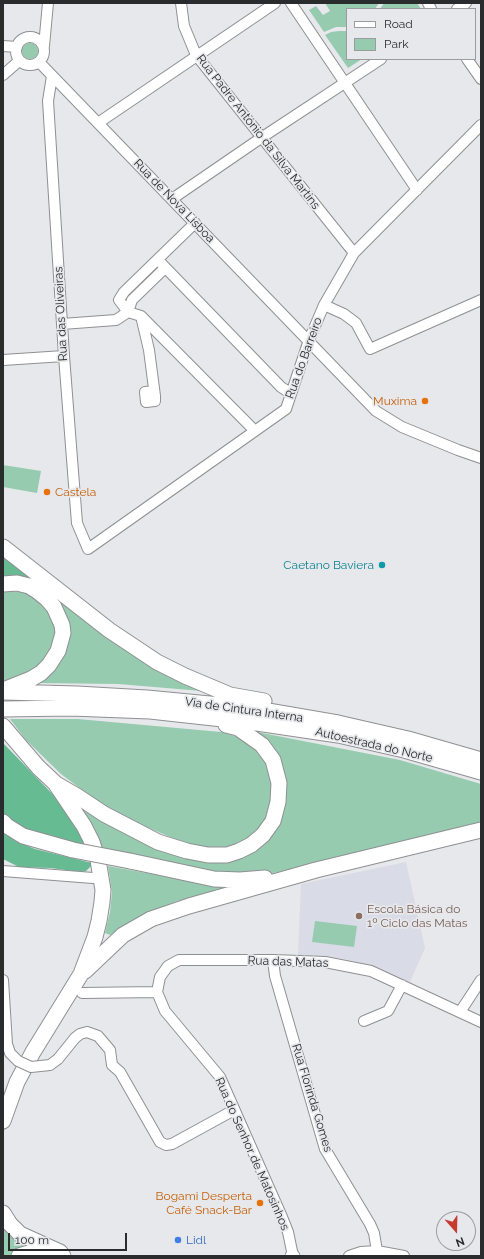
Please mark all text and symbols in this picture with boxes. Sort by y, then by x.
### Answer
legend [346,8,476,60]
text: Road [384,17,413,31]
text: Park [384,37,409,51]
street label: Rua Padre António da Silva Martins [193,52,323,212]
street label: Rua de Nova Lisboa [130,156,218,246]
street label: Rua das Oliveiras [51,266,71,362]
street label: Rua do Barreiro [283,315,325,401]
place label: Muxima [373,394,417,408]
marker: Muxima [420,396,430,406]
place label: Castela [55,485,96,499]
marker: Castela [42,487,52,497]
place label: Caetano Baviera [283,558,374,572]
marker: Caetano Baviera [377,560,387,570]
street label: Via de Cintura Interna [184,695,304,725]
street label: Autoestrada do Norte [314,724,434,766]
place label: Escola Básica do 1º Ciclo das Matas [367,902,468,930]
marker: Escola Básica do 1º Ciclo das Matas [354,911,364,921]
street label: Rua das Matas [247,953,329,971]
street label: Rua Florinda Gomes [289,1042,335,1154]
street label: Rua do Senhor de Matosinhos [212,1075,292,1233]
place label: Bogami Desperta Café Snack-Bar [156,1189,252,1217]
marker: Bogami Desperta Café Snack-Bar [255,1198,265,1208]
north arrow [436,1211,476,1251]
scale bar [10,1225,129,1251]
text: 100 m [15,1233,49,1247]
place label: Lidl [186,1233,206,1247]
text: N [454,1234,466,1249]
marker: Lidl [173,1235,183,1245]

